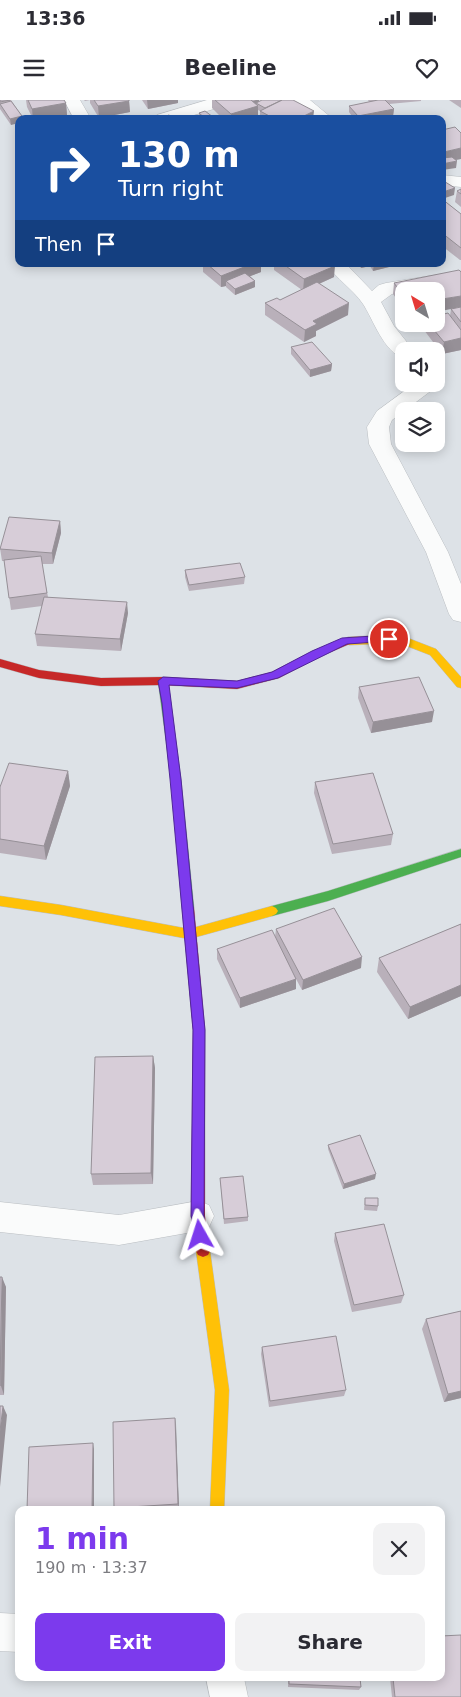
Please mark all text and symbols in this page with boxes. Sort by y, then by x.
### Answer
text: 13:36 [25,7,85,29]
icon: menu [20,54,48,82]
icon: heart [413,54,441,82]
text: Beeline [184,55,277,80]
icon: right [35,135,100,200]
text: 130 m [118,135,240,175]
text: Turn right [118,176,223,201]
icon: arrive [92,230,120,258]
text: Then [35,233,82,255]
north arrow [395,282,445,332]
map controls [395,282,445,452]
button: sound [395,342,445,392]
button: layers [395,402,445,452]
pin [368,618,410,660]
icon: arrive [375,625,403,653]
position arrow [173,1208,225,1260]
text: 1 min [35,1521,129,1556]
button: close [373,1523,425,1575]
text: 190 m · 13:37 [35,1558,148,1577]
button: Exit [35,1613,225,1671]
button: Share [235,1613,425,1671]

